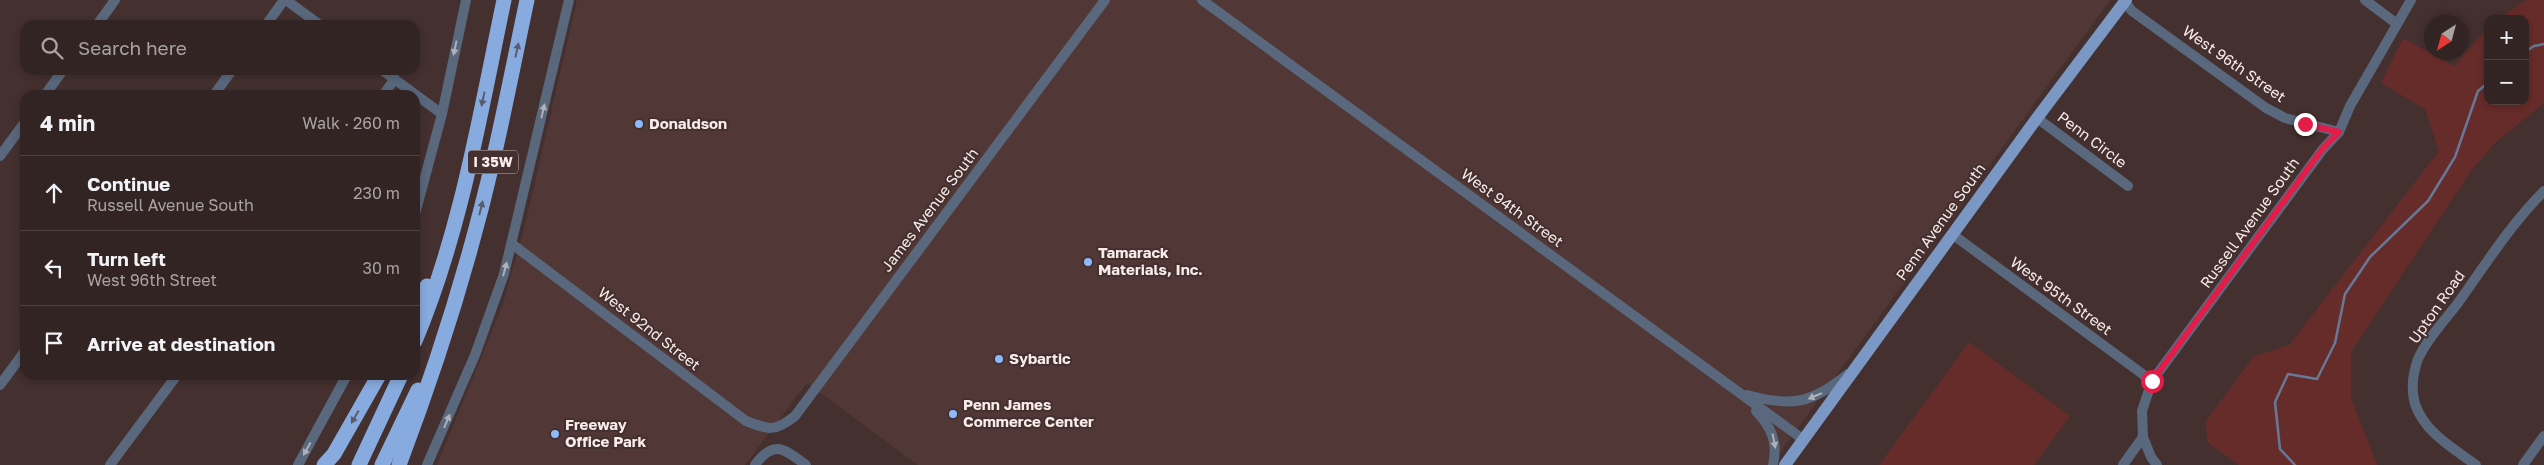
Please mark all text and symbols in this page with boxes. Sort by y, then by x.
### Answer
north arrow [2424,15,2469,60]
map controls [2484,15,2529,105]
button: + [2484,15,2529,60]
search box [20,20,420,75]
street label: West 96th Street [2180,21,2290,105]
icon: search [38,34,66,62]
text: Search here [78,36,187,59]
one-way arrow [451,40,459,56]
one-way arrow [513,42,521,57]
button: − [2484,60,2529,105]
one-way arrow [479,91,487,107]
one-way arrow [539,104,547,119]
street label: Penn Circle [2054,107,2131,171]
text: 4 min [40,110,95,136]
text: Walk · 260 m [302,113,400,133]
route end [2294,113,2317,136]
place label: Donaldson [649,114,727,132]
marker: Donaldson [633,118,645,130]
street label: James Avenue South [877,144,982,275]
road number: I 35W [468,150,518,173]
street label: Russell Avenue South [2196,154,2302,291]
street label: Penn Avenue South [1892,159,1989,283]
street label: West 94th Street [1458,164,1567,250]
text: Continue [87,172,170,195]
icon: ahead [40,179,68,207]
text: 230 m [353,183,400,203]
text: Russell Avenue South [87,195,254,215]
one-way arrow [477,201,485,216]
place label: Tamarack Materials, Inc. [1098,243,1203,278]
text: Turn left [87,247,166,270]
street label: West 95th Street [2007,252,2116,338]
icon: left [40,254,68,282]
marker: Tamarack Materials, Inc. [1082,256,1094,268]
text: 30 m [363,258,400,278]
one-way arrow [502,262,510,277]
street label: Upton Road [2404,266,2468,346]
text: West 96th Street [87,270,217,290]
street label: West 92nd Street [595,283,704,374]
icon: arrive [40,329,68,357]
text: Arrive at destination [87,332,275,355]
place label: Sybartic [1009,349,1071,367]
marker: Sybartic [993,353,1005,365]
route start [2141,370,2164,393]
one-way arrow [1807,392,1822,400]
place label: Penn James Commerce Center [963,395,1094,430]
marker: Penn James Commerce Center [947,408,959,420]
one-way arrow [350,411,359,424]
one-way arrow [443,414,451,428]
place label: Freeway Office Park [565,415,647,450]
marker: Freeway Office Park [549,428,561,440]
one-way arrow [1770,434,1778,450]
one-way arrow [303,441,311,456]

